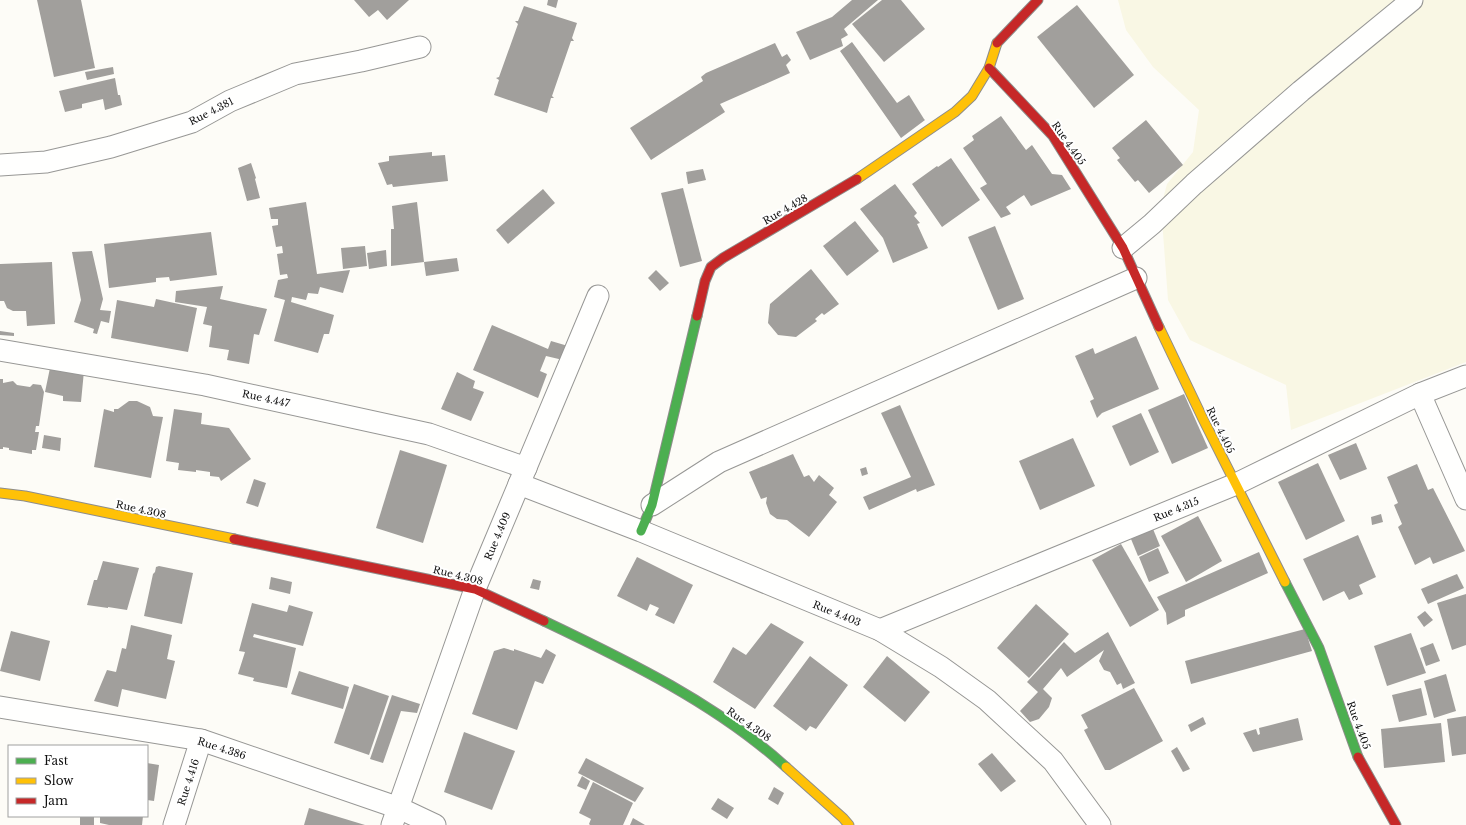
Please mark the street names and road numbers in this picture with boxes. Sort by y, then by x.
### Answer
street label: Rue 4.381 [187,95,236,128]
street label: Rue 4.405 [1049,119,1089,168]
street label: Rue 4.428 [760,191,810,227]
street label: Rue 4.447 [241,387,292,410]
street label: Rue 4.405 [1204,405,1238,456]
street label: Rue 4.315 [1152,494,1201,524]
street label: Rue 4.308 [115,498,167,521]
street label: Rue 4.409 [481,510,513,562]
street label: Rue 4.308 [432,563,484,588]
street label: Rue 4.403 [811,598,863,629]
street label: Rue 4.405 [1344,699,1373,751]
street label: Rue 4.308 [724,704,773,744]
street label: Rue 4.386 [196,735,248,762]
street label: Rue 4.416 [175,757,202,807]

